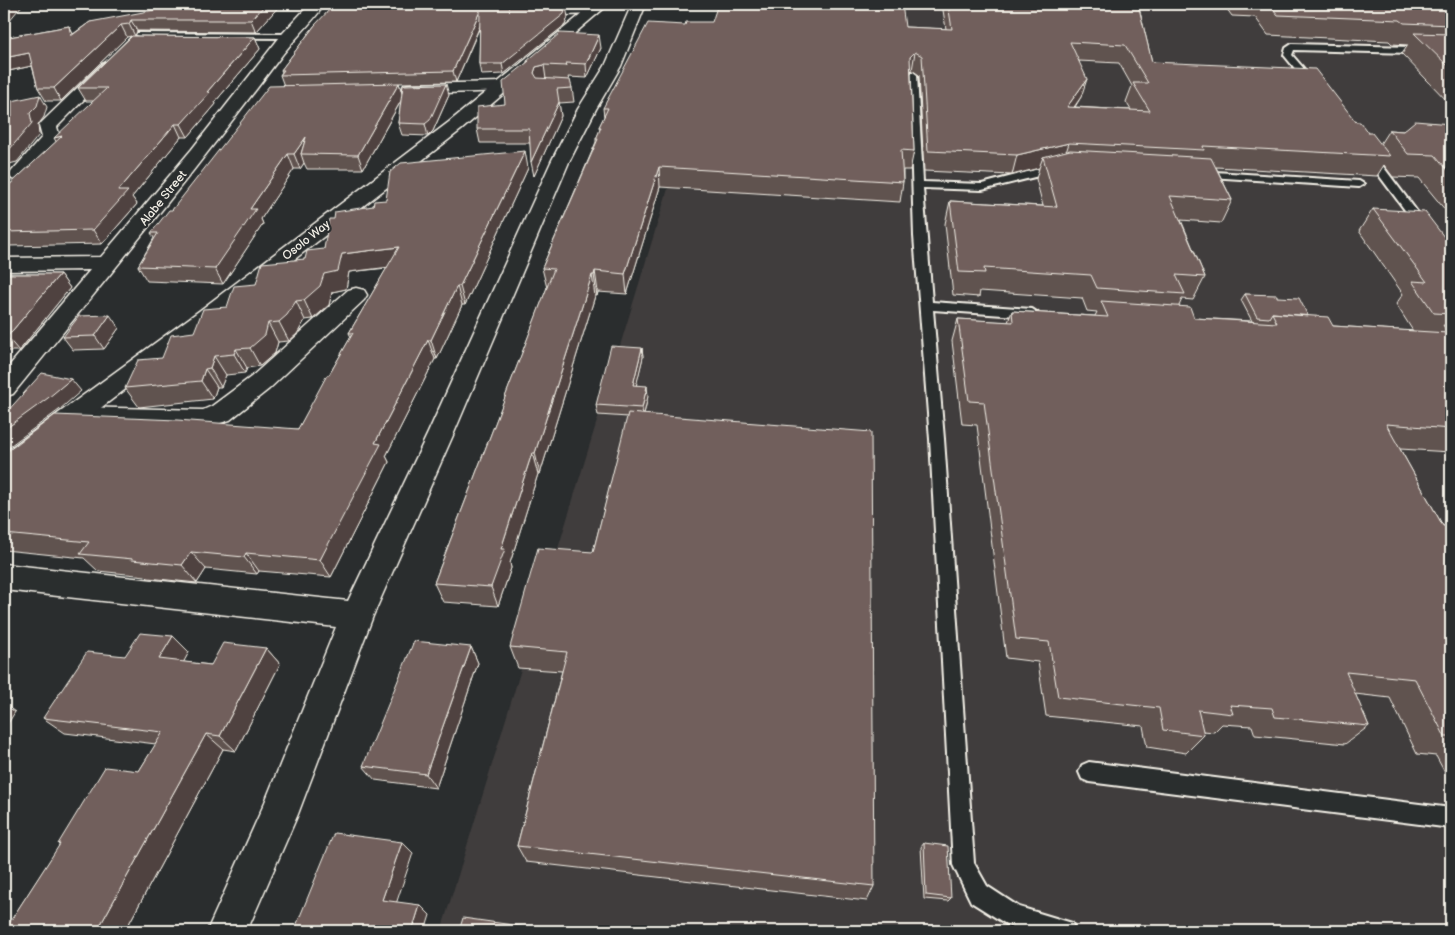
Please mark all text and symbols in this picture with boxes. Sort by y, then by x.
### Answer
street label: Alabe Street [137,167,190,229]
street label: Osolo Way [279,217,334,264]

